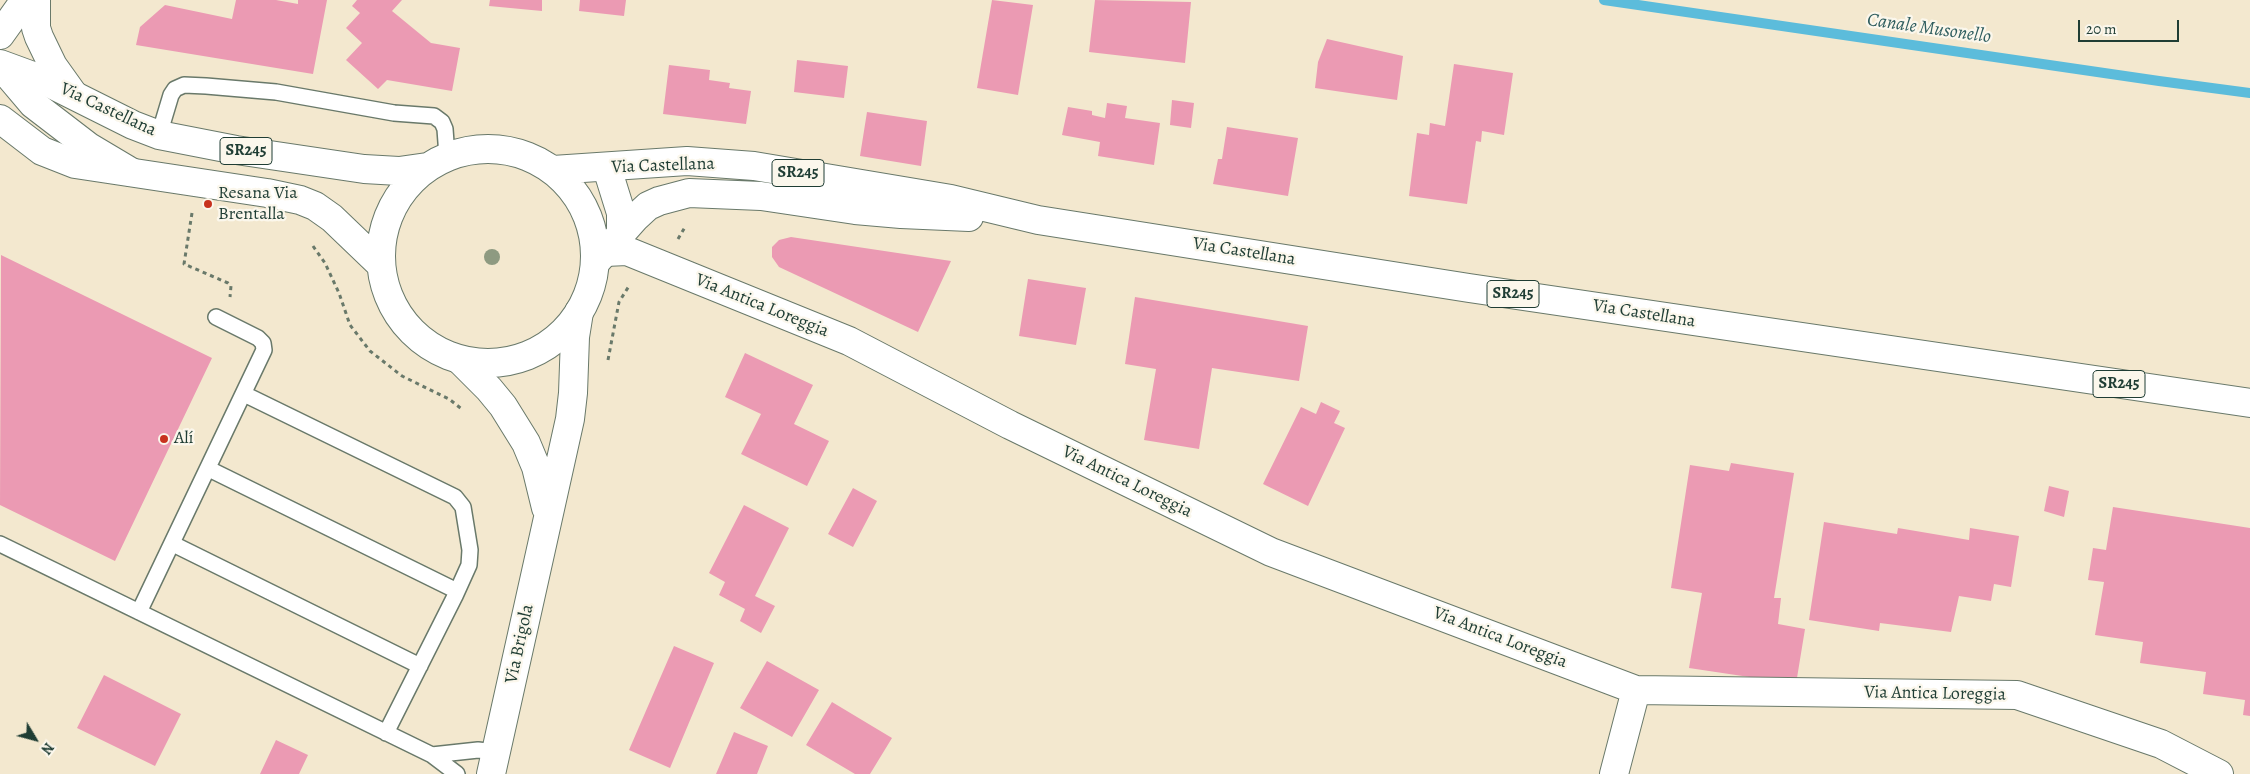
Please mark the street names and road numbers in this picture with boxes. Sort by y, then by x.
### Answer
street label: Via Castellana [56,78,160,142]
road number: SR245 [220,138,272,164]
street label: Via Castellana [611,153,715,179]
road number: SR245 [772,160,824,187]
street label: Via Castellana [1191,233,1297,271]
street label: Via Antica Loreggia [692,269,832,343]
road number: SR245 [1487,280,1539,308]
street label: Via Castellana [1591,295,1697,333]
road number: SR245 [2093,370,2145,398]
street label: Via Antica Loreggia [1058,441,1196,523]
street label: Via Brigola [501,602,539,686]
street label: Via Antica Loreggia [1430,602,1570,674]
street label: Via Antica Loreggia [1864,682,2006,706]

